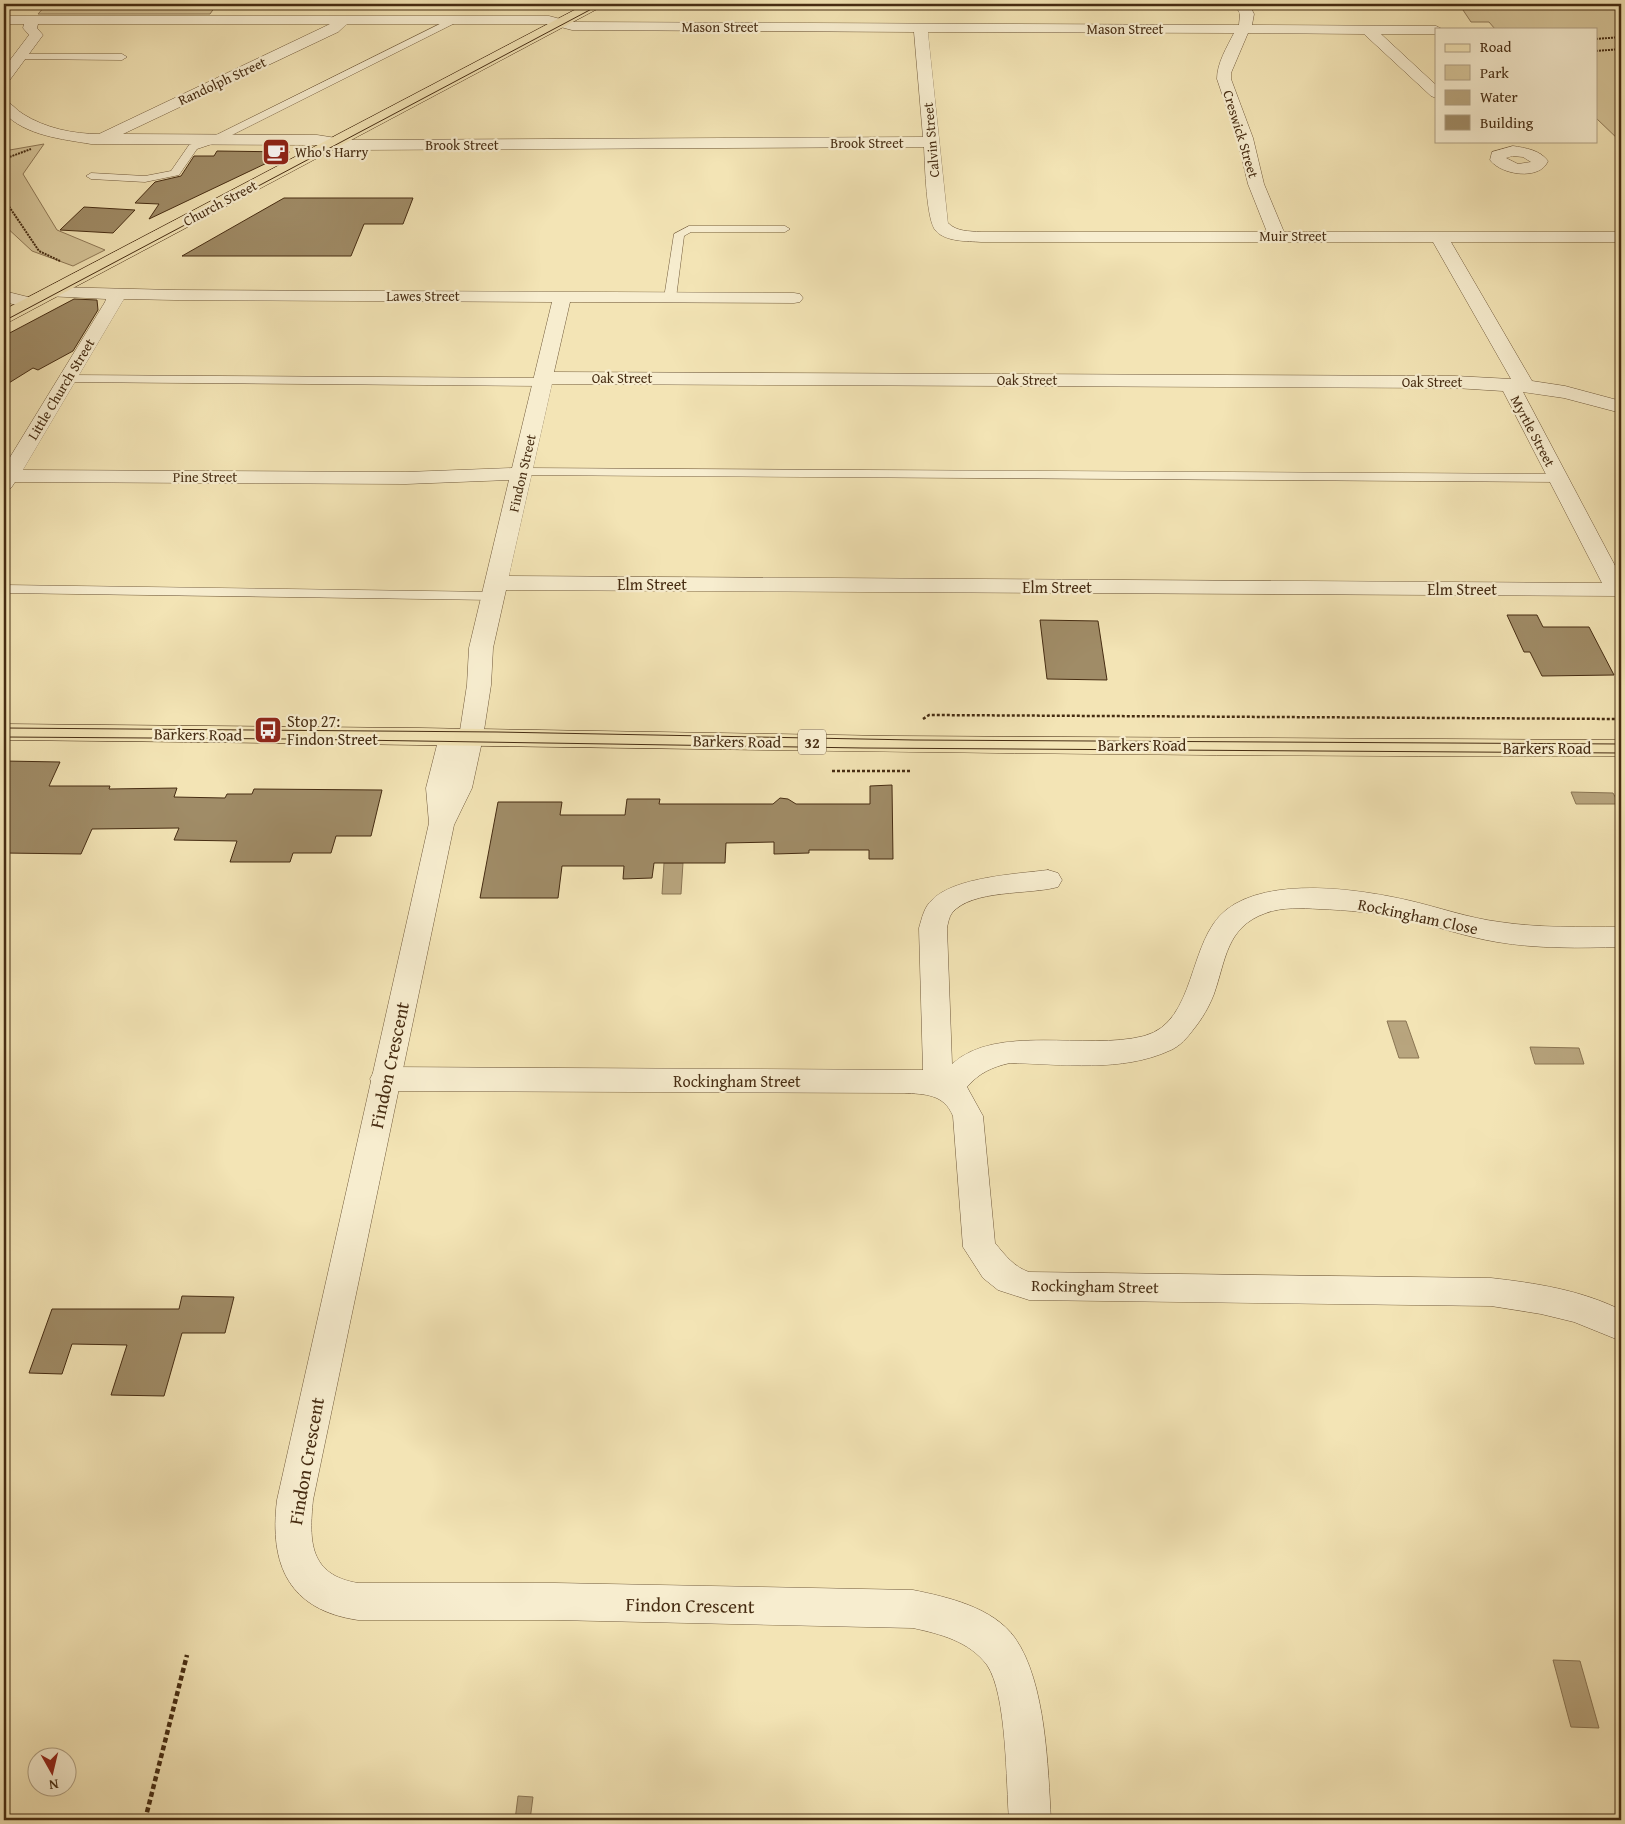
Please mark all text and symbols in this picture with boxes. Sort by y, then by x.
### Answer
street label: Mason Street [681,17,759,37]
street label: Mason Street [1086,19,1164,39]
legend [1435,28,1598,142]
text: Road [1480,36,1511,57]
street label: Randolph Street [175,52,269,110]
text: Park [1480,62,1509,83]
text: Water [1480,86,1518,107]
street label: Creswick Street [1218,88,1264,180]
street label: Calvin Street [918,102,944,178]
text: Building [1480,112,1534,133]
street label: Brook Street [830,133,904,153]
street label: Brook Street [425,135,499,155]
cafe icon: Who's Harry [261,137,291,167]
place label: Who's Harry [295,142,369,162]
street label: Church Street [180,175,260,231]
street label: Muir Street [1259,226,1327,246]
street label: Lawes Street [386,286,460,306]
street label: Little Church Street [23,334,99,444]
street label: Oak Street [592,368,652,388]
street label: Oak Street [997,370,1057,390]
street label: Oak Street [1402,372,1462,392]
street label: Myrtle Street [1506,392,1560,470]
street label: Findon Street [503,432,541,514]
street label: Pine Street [173,467,237,487]
street label: Elm Street [617,572,687,596]
street label: Elm Street [1022,575,1092,599]
street label: Elm Street [1427,577,1497,601]
place label: Stop 27: Findon Street [287,709,378,751]
bus stop icon: Stop 27: Findon Street [253,715,283,745]
street label: Barkers Road [154,721,243,747]
street label: Barkers Road [693,728,782,754]
road number: 32 [798,730,826,754]
street label: Barkers Road [1098,733,1187,757]
street label: Barkers Road [1503,736,1592,760]
street label: Rockingham Close [1356,892,1480,940]
street label: Findon Crescent [362,999,416,1131]
street label: Rockingham Street [673,1069,801,1093]
street label: Rockingham Street [1031,1273,1159,1299]
street label: Findon Crescent [281,1395,331,1527]
street label: Findon Crescent [625,1590,755,1620]
north arrow [28,1746,78,1796]
text: N [47,1774,60,1796]

